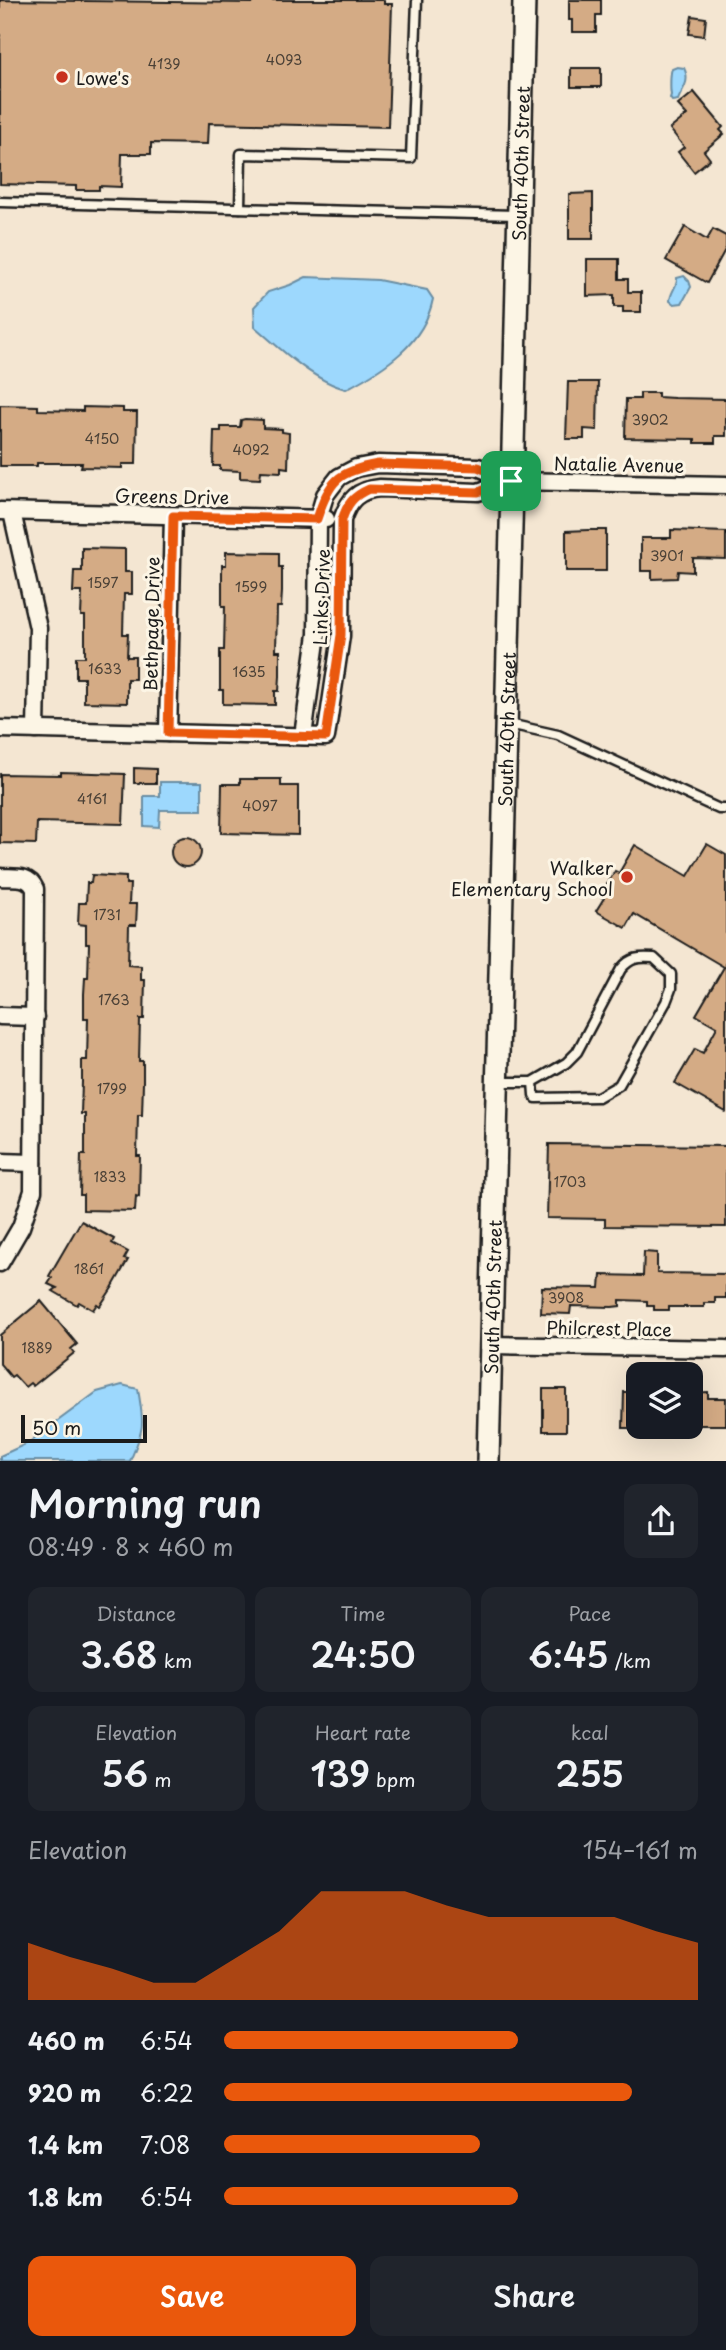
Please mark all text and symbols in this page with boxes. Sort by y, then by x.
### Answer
house number: 4093 [266,49,302,70]
house number: 4139 [148,53,180,74]
place label: Lowe's [76,64,129,91]
marker: Lowe's [54,69,70,85]
street label: South 40th Street [505,86,535,241]
house number: 3902 [631,409,669,430]
house number: 4150 [85,428,119,449]
house number: 4092 [232,439,270,460]
street label: Natalie Avenue [554,449,685,479]
pin [481,451,541,511]
icon: arrive [492,462,530,500]
street label: Greens Drive [115,482,229,510]
house number: 3901 [650,545,684,566]
street label: Links Drive [306,548,336,646]
street label: Bethpage Drive [136,556,166,692]
house number: 1597 [88,572,118,593]
house number: 1599 [235,576,267,597]
street label: South 40th Street [491,652,521,807]
house number: 1633 [88,658,122,679]
house number: 1635 [232,661,266,682]
house number: 4161 [77,788,107,809]
house number: 4097 [242,795,278,816]
place label: Walker Elementary School [451,854,614,902]
marker: Walker Elementary School [619,869,635,885]
house number: 1731 [93,904,121,925]
house number: 1763 [98,989,130,1010]
house number: 1799 [97,1078,127,1099]
house number: 1833 [94,1166,126,1187]
house number: 1703 [554,1171,586,1192]
street label: South 40th Street [477,1219,507,1375]
house number: 1861 [74,1258,104,1279]
house number: 3908 [548,1287,584,1308]
street label: Philcrest Place [546,1313,672,1343]
house number: 1889 [22,1337,52,1358]
map controls [626,1362,703,1439]
button: layers [626,1362,703,1439]
scale bar [21,1412,147,1444]
text: 50 m [32,1413,81,1441]
text: Morning run [28,1474,262,1531]
button: share [624,1484,698,1558]
text: 08:49 · 8 × 460 m [28,1529,234,1564]
text: Distance [96,1599,176,1627]
text: Time [341,1599,385,1627]
text: Pace [568,1599,611,1627]
text: 3.68 [80,1627,158,1680]
text: 24:50 [310,1627,416,1680]
text: 6:45 [528,1627,609,1680]
text: km [158,1646,192,1674]
text: /km [609,1646,651,1674]
text: Elevation [95,1718,177,1746]
text: Heart rate [315,1718,411,1746]
text: kcal [571,1718,609,1746]
text: 56 [101,1746,148,1799]
text: 139 [310,1746,370,1799]
text: 255 [555,1746,624,1799]
text: m [148,1765,172,1793]
text: bpm [370,1765,416,1793]
text: Elevation [28,1832,127,1867]
text: 154–161 m [583,1832,698,1867]
text: 460 m [28,2023,105,2058]
text: 6:54 [140,2023,193,2058]
text: 920 m [28,2075,101,2110]
text: 6:22 [140,2075,194,2110]
text: 1.4 km [28,2127,103,2162]
text: 7:08 [140,2127,191,2162]
text: 1.8 km [28,2179,103,2214]
text: 6:54 [140,2179,193,2214]
button: Save [28,2256,356,2336]
button: Share [370,2256,698,2336]

